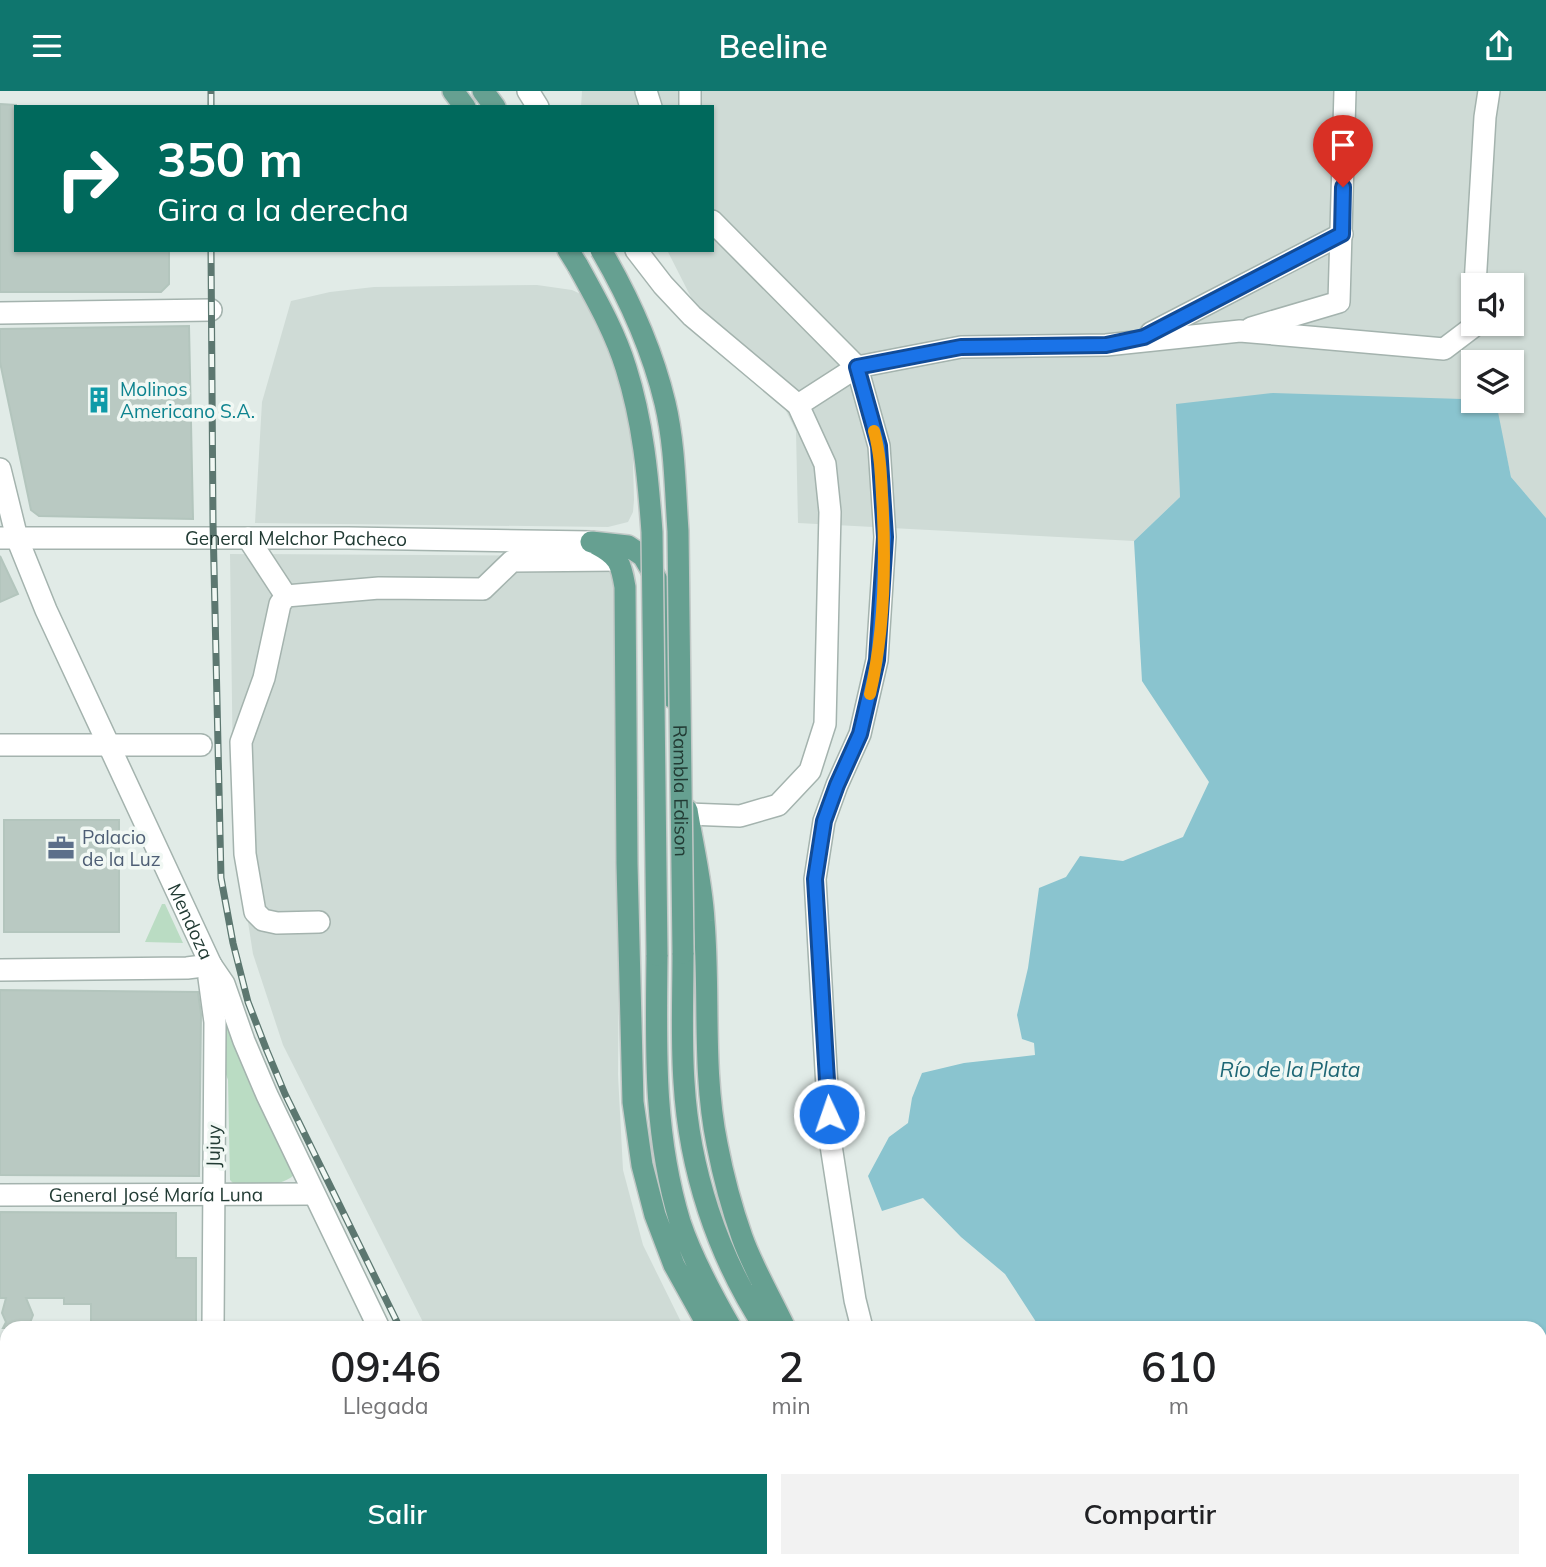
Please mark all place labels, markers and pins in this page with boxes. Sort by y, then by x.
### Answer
pin [1313,115,1373,187]
place label: Molinos Americano S.A. [120,377,255,423]
building icon: Molinos Americano S.A. [84,385,114,415]
place label: Palacio de la Luz [82,825,161,871]
office icon: Palacio de la Luz [46,833,76,863]

